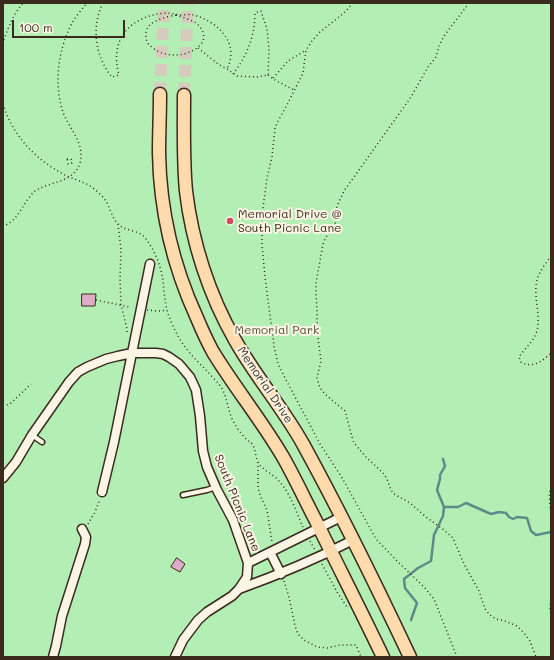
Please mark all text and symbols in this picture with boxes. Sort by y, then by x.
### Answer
scale bar [14,12,127,38]
text: 100 m [19,19,53,35]
place label: Memorial Drive @ South Picnic Lane [238,207,342,235]
marker: Memorial Drive @ South Picnic Lane [225,216,235,226]
park label: Memorial Park [235,323,319,337]
street label: Memorial Drive [234,344,296,426]
street label: South Picnic Lane [211,452,263,554]

